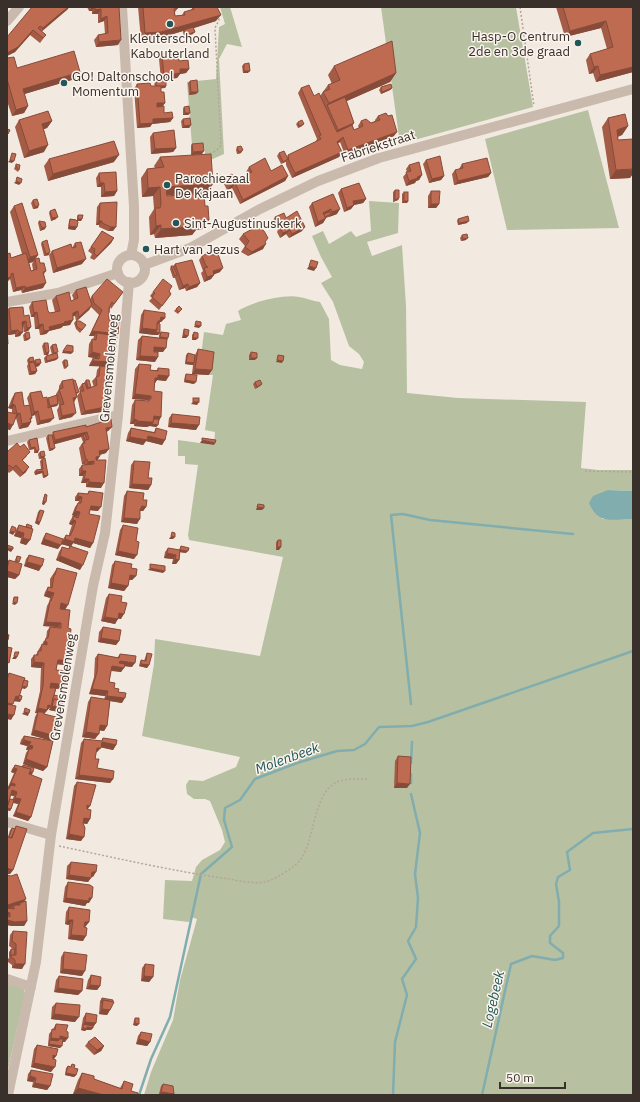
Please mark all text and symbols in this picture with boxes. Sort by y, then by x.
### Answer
marker: Kleuterschool Kabouterland [165,19,175,29]
place label: Hasp-O Centrum 2de en 3de graad [468,28,570,60]
place label: Kleuterschool Kabouterland [129,30,211,62]
marker: Hasp-O Centrum 2de en 3de graad [573,38,583,48]
place label: GO! Daltonschool Momentum [72,68,174,100]
marker: GO! Daltonschool Momentum [59,78,69,88]
street label: Fabriekstraat [339,126,417,166]
place label: Parochiezaal De Kajaan [175,170,250,202]
marker: Parochiezaal De Kajaan [162,180,172,190]
place label: Sint-Augustinuskerk [184,215,302,232]
marker: Sint-Augustinuskerk [171,218,181,228]
place label: Hart van Jezus [154,241,240,258]
marker: Hart van Jezus [141,244,151,254]
street label: Grevensmolenweg [96,313,122,423]
street label: Grevensmolenweg [46,632,80,742]
water label: Molenbeek [252,738,322,778]
water label: Logebeek [478,968,508,1029]
scale bar [500,1064,565,1090]
text: 50 m [506,1070,534,1085]

